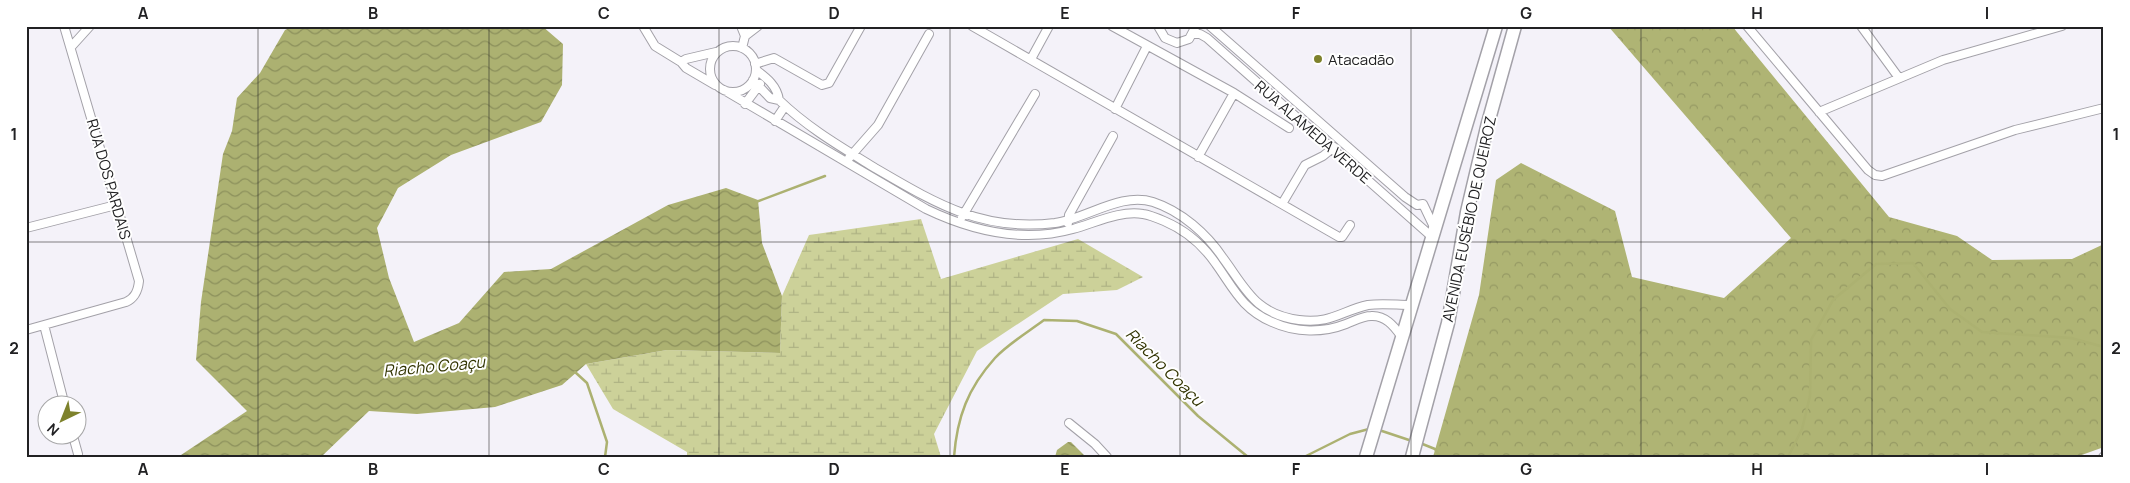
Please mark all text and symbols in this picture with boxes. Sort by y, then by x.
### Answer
text: A [138,2,149,24]
text: B [368,2,378,24]
text: C [598,2,610,24]
text: D [828,2,840,24]
text: E [1060,2,1070,24]
text: F [1292,2,1301,24]
text: G [1520,2,1532,24]
text: H [1751,2,1763,24]
text: I [1985,2,1989,24]
place label: Atacadão [1328,49,1394,70]
marker: Atacadão [1312,53,1324,65]
street label: RUA ALAMEDA VERDE [1250,76,1376,188]
street label: AVENIDA EUSÉBIO DE QUEIROZ [1437,114,1501,324]
street label: RUA DOS PARDAIS [82,116,136,242]
text: 1 [10,123,18,145]
text: 1 [2112,123,2120,145]
water label: Riacho Coaçu [1121,323,1210,412]
text: 2 [9,337,19,359]
text: 2 [2111,337,2121,359]
water label: Riacho Coaçu [382,350,487,381]
north arrow [38,396,88,446]
text: N [43,419,63,440]
text: A [138,458,149,480]
text: B [368,458,378,480]
text: C [598,458,610,480]
text: D [828,458,840,480]
text: E [1060,458,1070,480]
text: F [1292,458,1301,480]
text: G [1520,458,1532,480]
text: H [1751,458,1763,480]
text: I [1985,458,1989,480]

